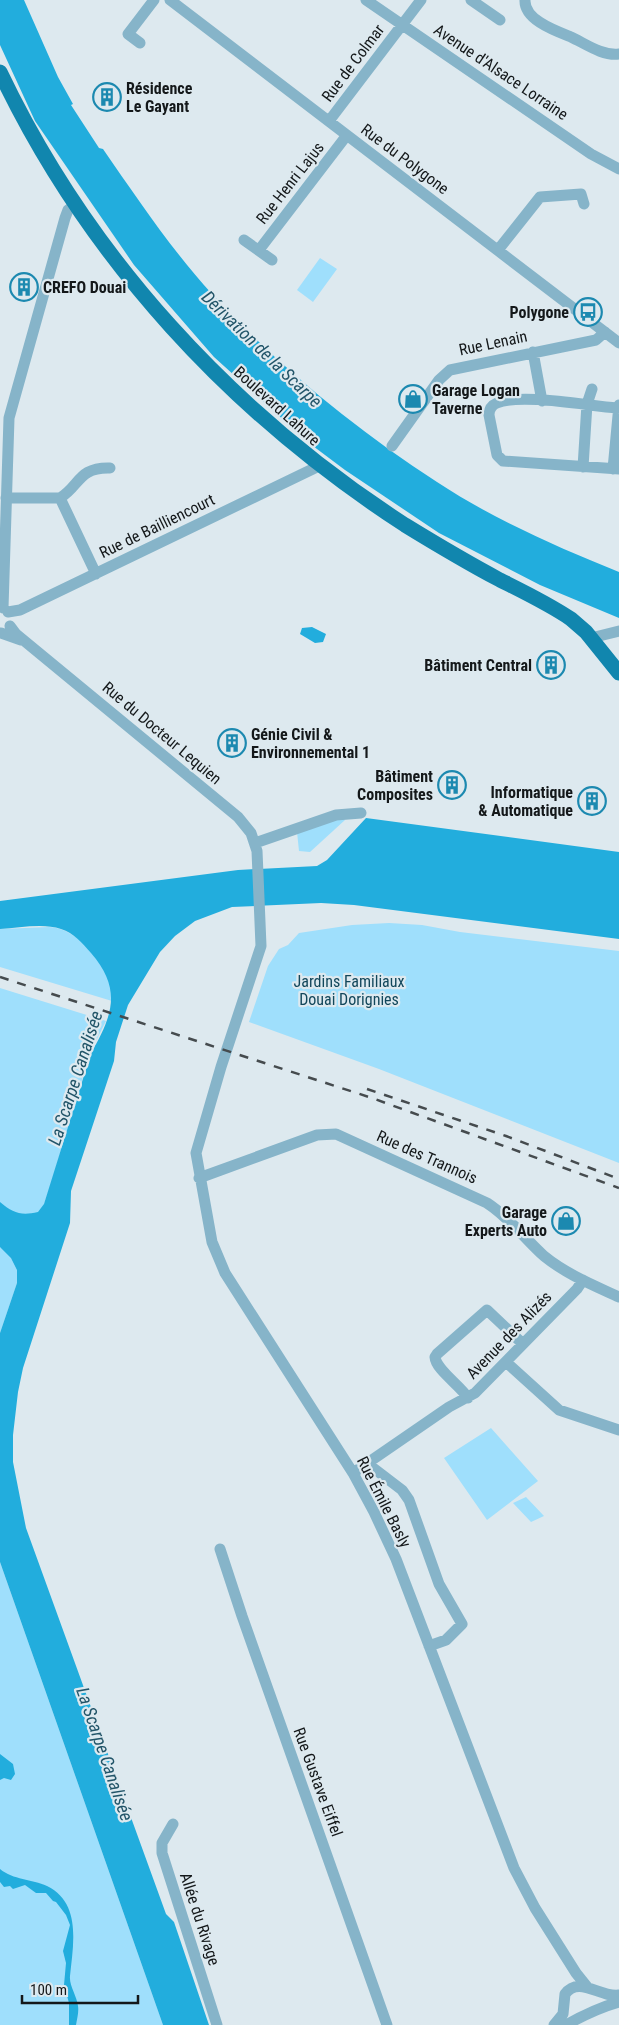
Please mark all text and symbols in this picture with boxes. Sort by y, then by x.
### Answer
street label: Avenue d'Alsace Lorraine [430,20,572,124]
street label: Rue de Colmar [318,21,388,105]
place label: Résidence Le Gayant [126,79,193,116]
building icon: Résidence Le Gayant [92,82,122,112]
street label: Rue du Polygone [357,120,453,198]
street label: Rue Henri Lajus [252,138,328,228]
building icon: CREFO Douai [9,272,39,302]
place label: CREFO Douai [43,278,126,297]
water label: Dérivation de la Scarpe [198,286,326,412]
bus stop icon: Polygone [573,297,603,327]
place label: Polygone [509,303,569,322]
street label: Rue Lenain [457,326,529,360]
street label: Boulevard Lahure [230,362,324,450]
place label: Garage Logan Taverne [432,381,520,418]
shop icon: Garage Logan Taverne [398,384,428,414]
street label: Rue de Bailliencourt [96,490,218,562]
building icon: Bâtiment Central [536,650,566,680]
place label: Bâtiment Central [424,656,532,675]
street label: Rue du Docteur Lequien [99,678,225,788]
place label: Génie Civil & Environnemental 1 [251,725,370,762]
building icon: Génie Civil & Environnemental 1 [217,728,247,758]
place label: Bâtiment Composites [357,767,433,804]
building icon: Bâtiment Composites [437,770,467,800]
place label: Informatique & Automatique [478,783,573,820]
building icon: Informatique & Automatique [577,786,607,816]
park label: Jardins Familiaux Douai Dorignies [293,972,405,1009]
water label: La Scarpe Canalisée [43,1008,107,1148]
street label: Rue des Trannois [374,1126,480,1188]
place label: Garage Experts Auto [465,1203,547,1240]
shop icon: Garage Experts Auto [551,1206,581,1236]
street label: Avenue des Alizés [462,1287,556,1383]
street label: Rue Émile Basly [353,1453,415,1551]
water label: La Scarpe Canalisée [72,1684,138,1824]
street label: Rue Gustave Eiffel [289,1725,347,1839]
street label: Allée du Rivage [176,1870,224,1968]
scale bar [22,1972,139,2004]
text: 100 m [30,1981,67,1999]

